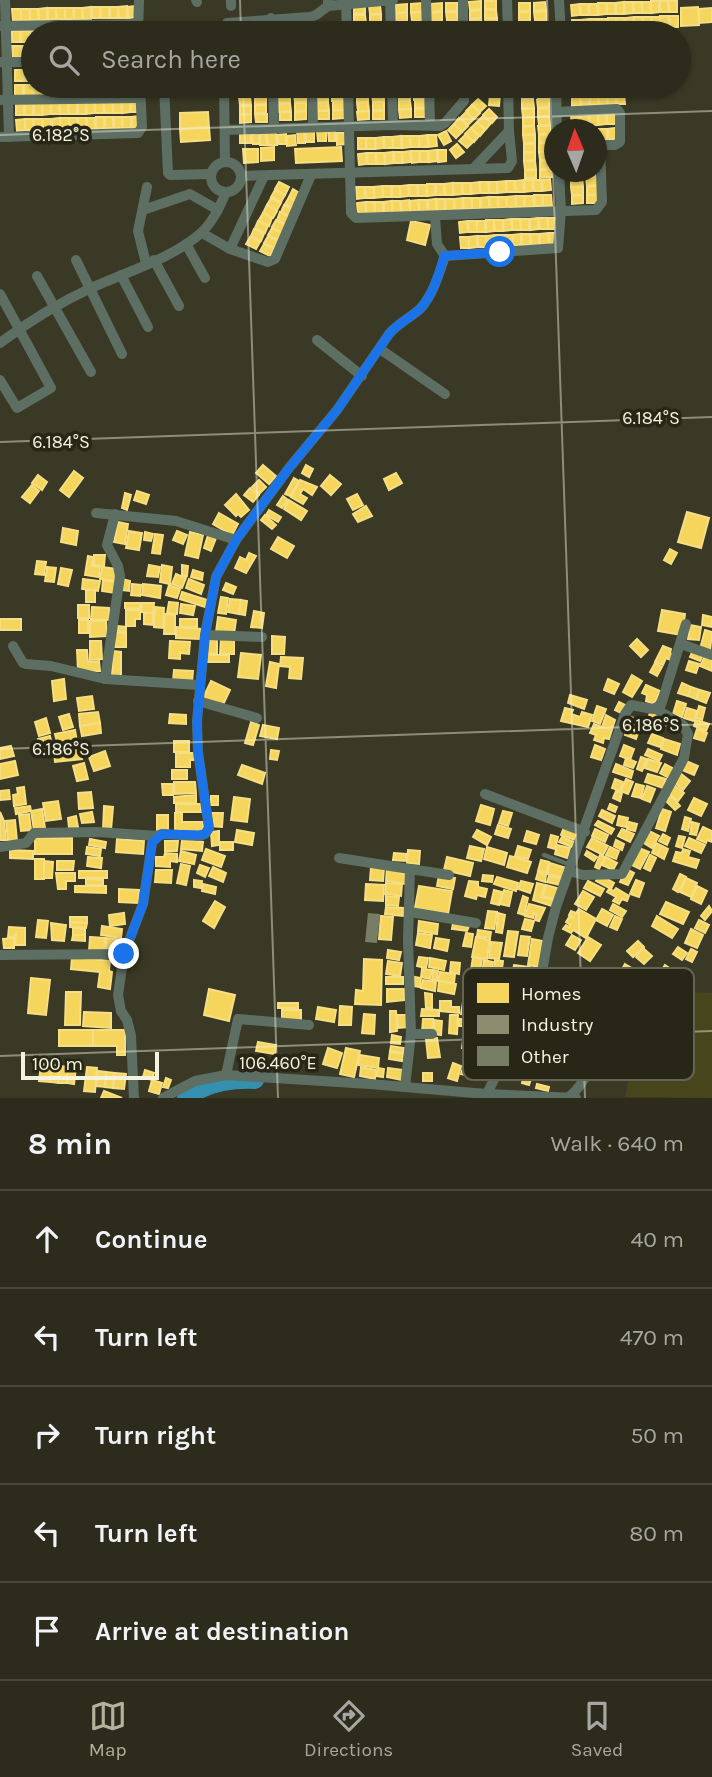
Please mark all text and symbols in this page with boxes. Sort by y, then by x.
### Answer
search box [21,21,691,98]
icon: search [45,41,83,79]
text: Search here [101,44,241,75]
north arrow [544,119,607,182]
text: 6.182°S [32,124,90,146]
route start [484,236,515,267]
text: 6.184°S [622,407,680,429]
text: 6.184°S [32,431,90,453]
text: 6.186°S [622,714,680,736]
text: 6.186°S [32,738,90,760]
route end [108,938,139,969]
legend [463,968,694,1080]
text: Homes [521,983,582,1005]
text: Industry [521,1014,594,1036]
text: Other [521,1046,569,1068]
scale bar [21,1049,159,1081]
text: 106.460°E [239,1052,317,1074]
text: 100 m [32,1053,83,1075]
text: 8 min [28,1126,112,1162]
text: Walk · 640 m [550,1130,684,1157]
icon: ahead [28,1220,66,1258]
text: Continue [95,1224,207,1255]
text: 40 m [631,1226,684,1253]
icon: left [28,1318,66,1356]
text: Turn left [95,1322,197,1353]
text: 470 m [620,1324,684,1351]
icon: right [28,1416,66,1454]
text: Turn right [95,1420,216,1451]
text: 50 m [630,1422,684,1449]
icon: left [28,1514,66,1552]
text: Turn left [95,1518,197,1549]
text: 80 m [629,1520,684,1547]
icon: arrive [28,1612,66,1650]
text: Arrive at destination [95,1616,349,1647]
tab: Map [89,1697,127,1761]
tab: Directions [304,1697,393,1761]
tab: Saved [571,1697,623,1761]

